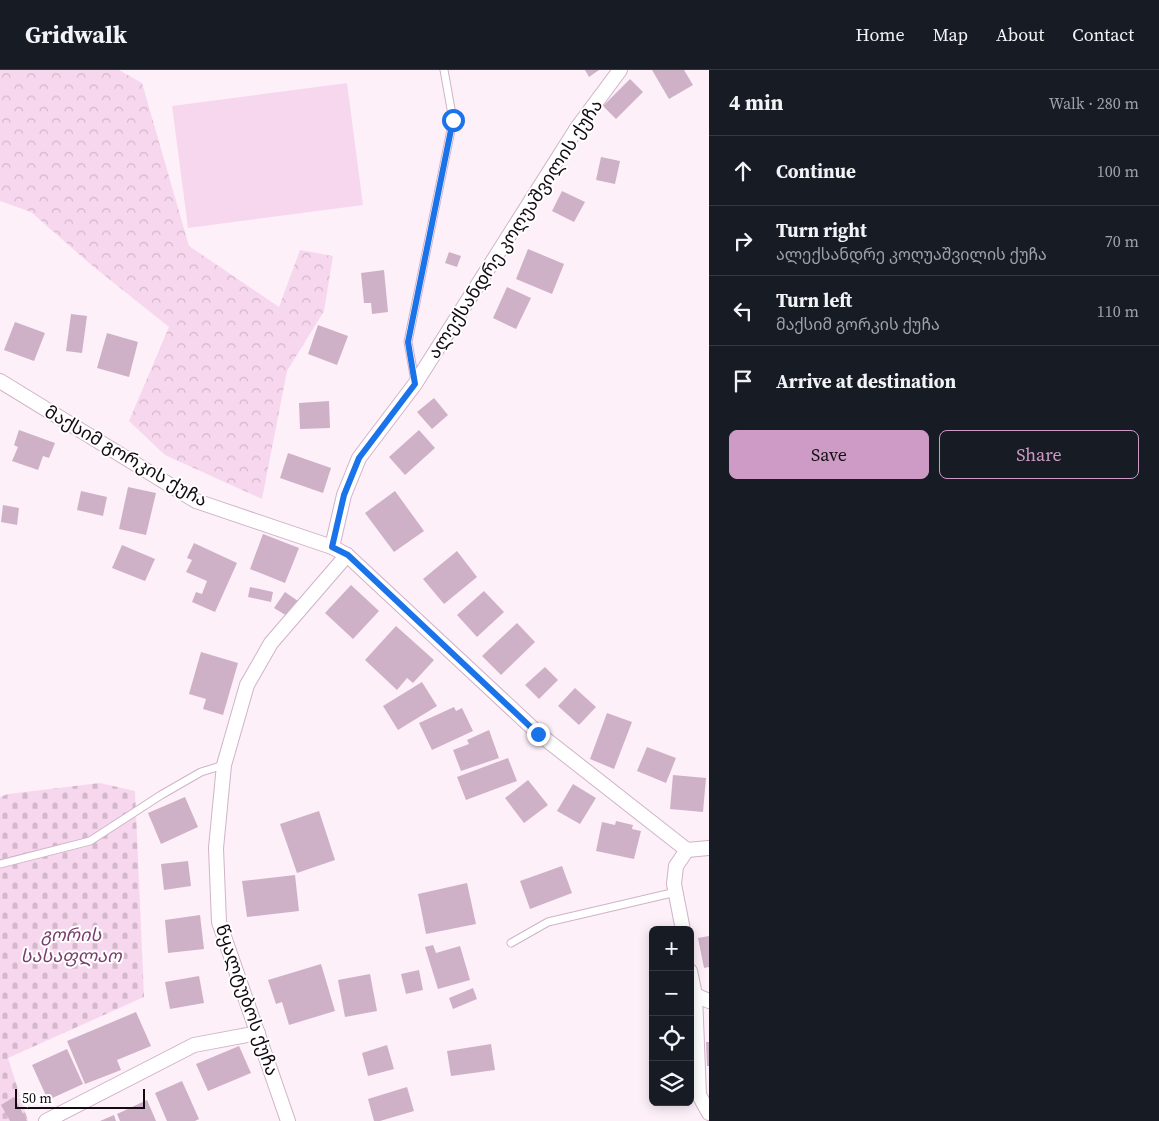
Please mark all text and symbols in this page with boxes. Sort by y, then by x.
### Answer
text: Gridwalk [25,18,127,51]
text: Home [856,22,905,47]
text: Map [933,22,968,47]
text: About [996,22,1044,47]
text: Contact [1072,22,1134,47]
text: 4 min [729,88,784,117]
text: Walk · 280 m [1049,92,1139,114]
street label: ალექსანდრე კოღუაშვილის ქუჩა [421,94,608,363]
route start [442,109,465,132]
icon: ahead [729,157,757,185]
text: Continue [776,158,856,184]
text: 100 m [1097,160,1139,182]
text: Turn right [776,217,867,243]
icon: right [729,227,757,255]
text: 70 m [1105,230,1139,252]
text: ალექსანდრე კოღუაშვილის ქუჩა [776,243,1047,265]
text: Turn left [776,287,852,313]
icon: left [729,297,757,325]
text: 110 m [1097,300,1139,322]
text: მაქსიმ გორკის ქუჩა [776,313,940,335]
icon: arrive [729,367,757,395]
text: Arrive at destination [776,368,956,394]
street label: მაქსიმ გორკის ქუჩა [40,399,212,512]
button: Save [729,430,929,479]
button: Share [939,430,1139,479]
route end [527,723,550,746]
street label: წყალტუბოს ქუჩა [210,921,285,1079]
park label: გორის სასაფლაო [21,922,123,968]
map controls [649,926,694,1106]
button: + [649,926,694,971]
button: − [649,971,694,1016]
button: locate [649,1016,694,1061]
button: layers [649,1061,694,1106]
scale bar [15,1086,145,1109]
text: 50 m [22,1088,52,1108]

